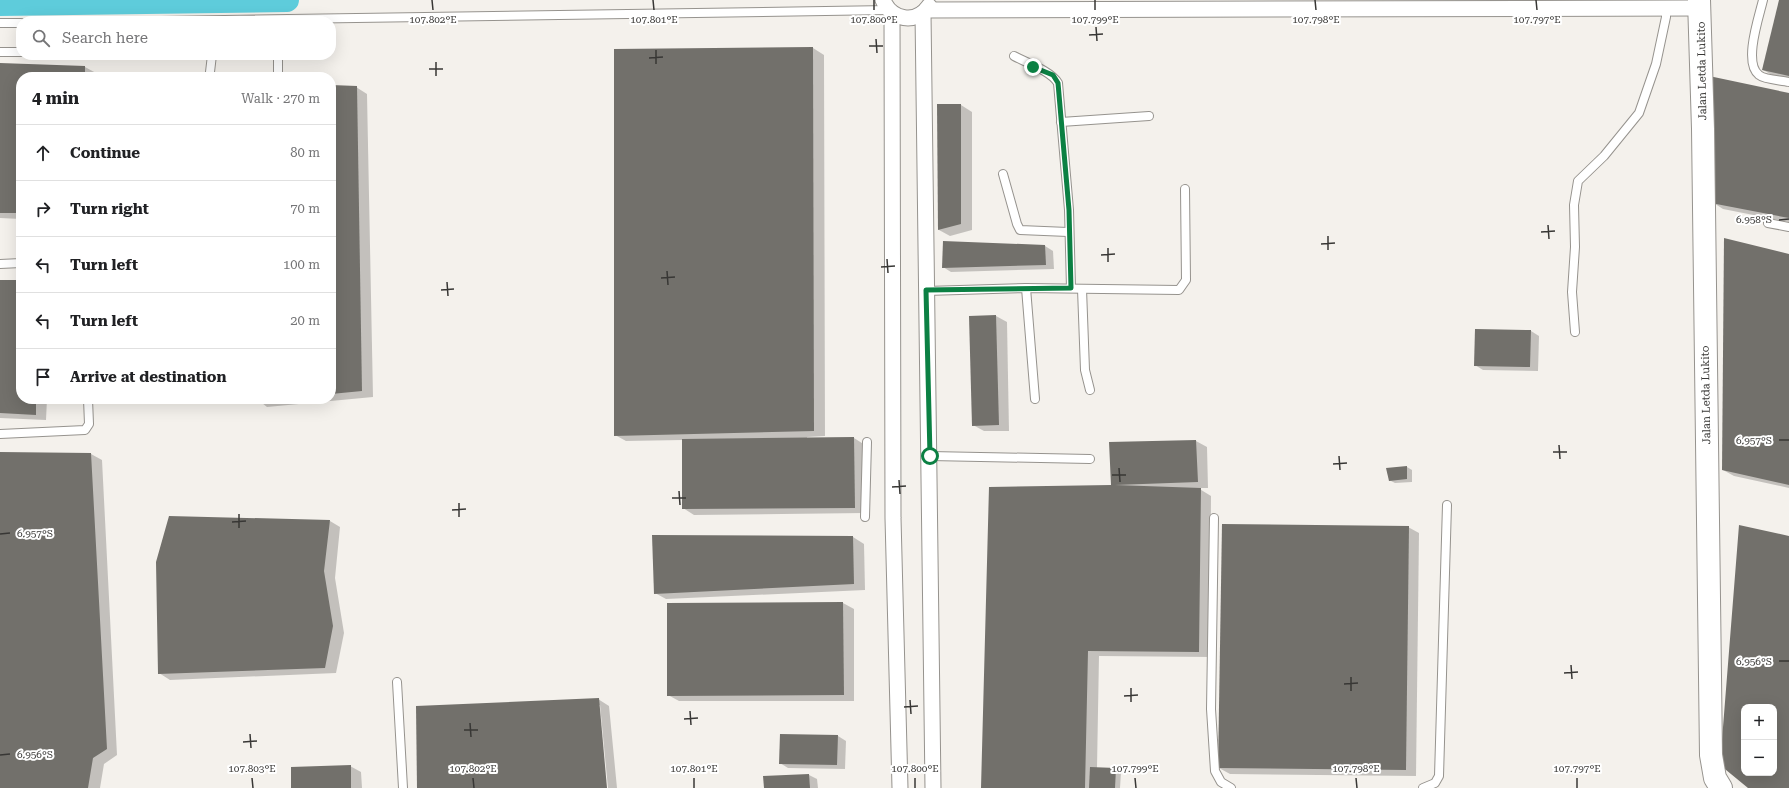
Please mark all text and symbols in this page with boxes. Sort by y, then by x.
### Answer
text: 107.802°E [409,14,457,25]
text: 107.801°E [630,14,678,25]
text: 107.800°E [850,14,898,25]
text: 107.799°E [1071,14,1119,25]
text: 107.798°E [1292,14,1340,25]
text: 107.797°E [1513,14,1561,25]
search box [16,16,336,60]
street label: Jalan Letda Lukito [1695,21,1709,120]
icon: search [30,27,52,49]
text: Search here [62,29,148,47]
route end [1024,58,1042,76]
text: 4 min [32,88,79,108]
text: Walk · 270 m [241,91,320,106]
icon: ahead [32,142,54,164]
text: Continue [70,144,140,162]
text: 80 m [290,145,320,160]
icon: right [32,198,54,220]
text: Turn right [70,200,149,218]
text: 70 m [290,201,320,216]
text: 6.958°S [1736,214,1772,225]
icon: left [32,254,54,276]
text: Turn left [70,256,138,274]
text: 100 m [283,257,320,272]
icon: left [32,310,54,332]
text: Turn left [70,312,138,330]
text: 20 m [290,313,320,328]
street label: Jalan Letda Lukito [1699,345,1713,444]
icon: arrive [32,366,54,388]
text: Arrive at destination [70,368,226,386]
text: 6.957°S [1736,435,1772,446]
route start [921,447,939,465]
text: 6.957°S [17,528,53,539]
text: 6.956°S [1736,656,1772,667]
map controls [1741,704,1777,776]
button: + [1741,704,1777,740]
button: − [1741,740,1777,776]
text: 6.956°S [17,749,53,760]
text: 107.803°E [228,763,276,774]
text: 107.802°E [449,763,497,774]
text: 107.801°E [670,763,718,774]
text: 107.800°E [891,763,939,774]
text: 107.799°E [1111,763,1159,774]
text: 107.798°E [1332,763,1380,774]
text: 107.797°E [1553,763,1601,774]

